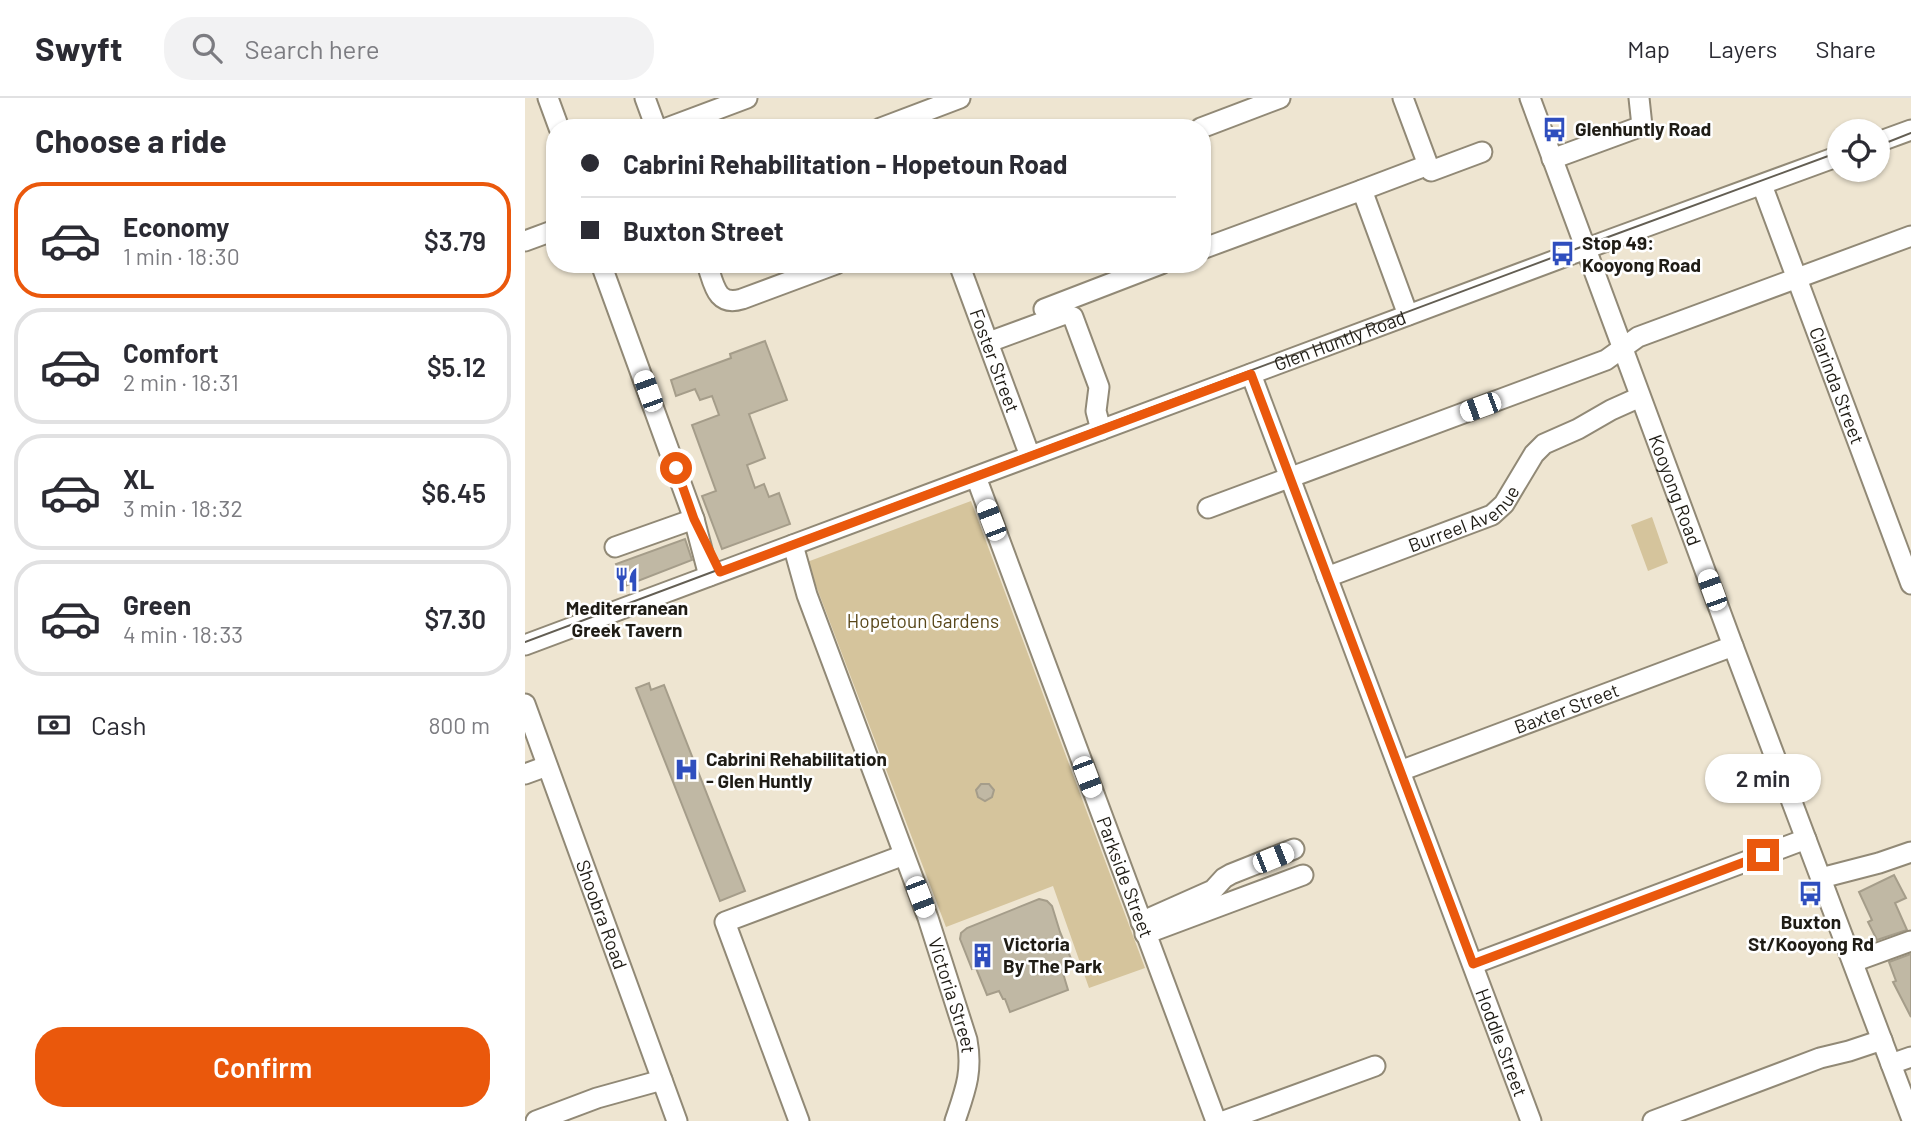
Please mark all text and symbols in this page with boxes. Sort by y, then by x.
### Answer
search box [164,17,654,80]
text: Swyft [35,28,122,68]
icon: search [188,29,226,67]
text: Search here [244,33,380,64]
text: Map [1627,34,1670,63]
text: Layers [1708,34,1777,63]
text: Share [1815,34,1876,63]
bus stop icon: Glenhuntly Road [1541,115,1569,143]
place label: Glenhuntly Road [1575,117,1711,140]
map controls [1827,119,1890,182]
button: locate [1827,119,1890,182]
text: Choose a ride [35,121,227,159]
text: Cabrini Rehabilitation - Hopetoun Road [623,148,1068,179]
icon: car [39,209,102,272]
text: Economy [123,211,229,242]
text: Buxton Street [623,215,784,246]
text: $3.79 [424,225,486,256]
place label: Stop 49: Kooyong Road [1582,231,1701,276]
bus stop icon: Stop 49: Kooyong Road [1548,240,1576,268]
text: 1 min · 18:30 [123,242,240,270]
street label: Foster Street [966,305,1025,416]
street label: Glen Huntly Road [1271,305,1409,375]
street label: Clarinda Street [1805,323,1870,447]
icon: car [39,335,102,398]
text: Comfort [123,337,219,368]
text: $5.12 [427,351,486,382]
text: 2 min · 18:31 [123,368,239,396]
car [631,368,666,414]
car [1457,390,1504,424]
street label: Kooyong Road [1645,431,1707,549]
route start [660,452,692,484]
icon: car [39,461,102,524]
text: XL [123,463,154,494]
text: $6.45 [421,477,486,508]
street label: Burreel Avenue [1405,481,1524,556]
text: 3 min · 18:32 [123,494,243,522]
car [974,497,1009,543]
restaurant icon: Mediterranean Greek Tavern [613,566,641,594]
car [1695,567,1730,613]
icon: car [39,587,102,650]
text: Green [123,589,191,620]
place label: Mediterranean Greek Tavern [566,596,688,641]
text: $7.30 [424,603,486,634]
park label: Hopetoun Gardens [847,609,999,632]
text: 4 min · 18:33 [123,620,243,648]
street label: Baxter Street [1511,678,1622,738]
icon: cash [35,706,73,744]
text: Cash [91,709,146,740]
text: 800 m [428,711,490,739]
place label: Cabrini Rehabilitation - Glen Huntly [706,747,887,792]
car [1070,754,1105,800]
callout: 2 min [1705,754,1821,802]
hospital icon: Cabrini Rehabilitation - Glen Huntly [672,756,700,784]
text: 2 min [1736,764,1790,792]
street label: Parkside Street [1093,813,1159,941]
route end [1747,839,1779,871]
car [1250,840,1297,876]
street label: Shoobra Road [572,856,633,972]
car [903,874,938,920]
bus stop icon: Buxton St/Kooyong Rd [1797,880,1825,908]
place label: Buxton St/Kooyong Rd [1748,910,1874,955]
place label: Victoria By The Park [1003,932,1102,977]
street label: Victoria Street [924,934,981,1054]
building icon: Victoria By The Park [969,941,997,969]
street label: Hoddle Street [1471,985,1533,1100]
button: Confirm [35,1027,490,1107]

